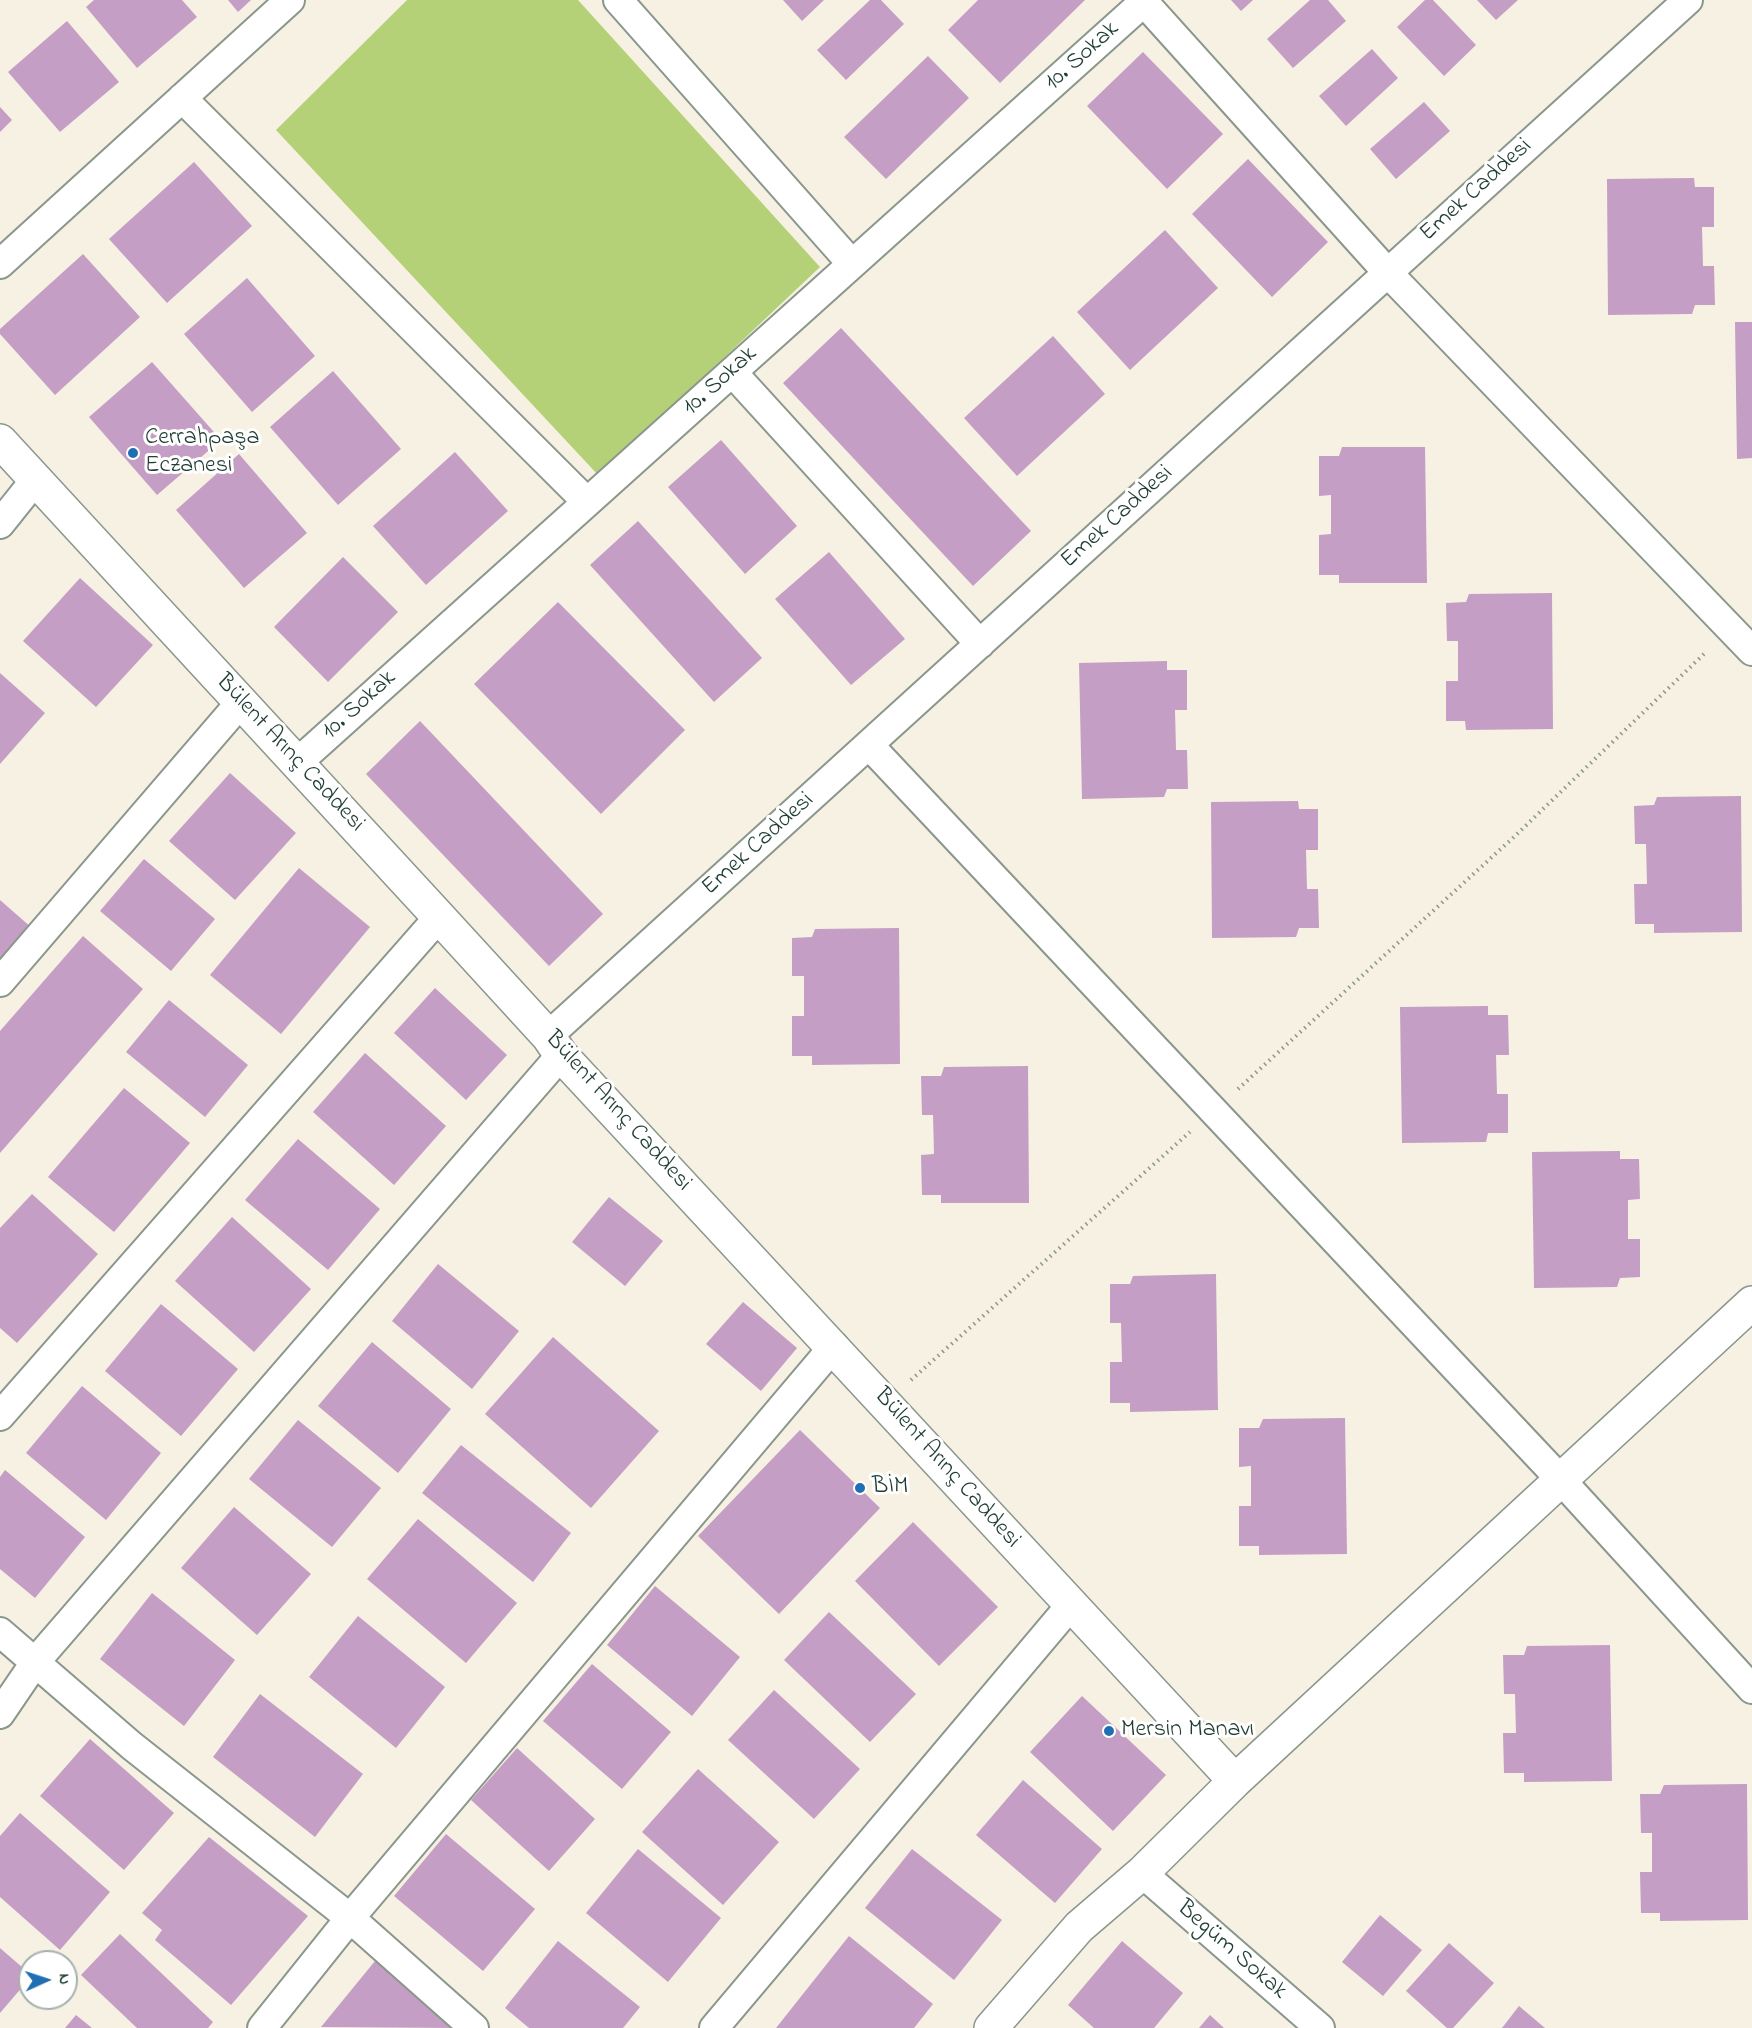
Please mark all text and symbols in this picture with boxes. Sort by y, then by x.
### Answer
street label: 10. Sokak [1040,16,1126,98]
street label: Emek Caddesi [1415,133,1539,249]
street label: 10. Sokak [678,341,764,423]
place label: Cerrahpaşa Eczanesi [145,425,259,481]
marker: Cerrahpaşa Eczanesi [126,446,140,460]
street label: Emek Caddesi [1056,460,1180,576]
street label: 10. Sokak [317,665,403,747]
street label: Bülent Arınç Caddesi [208,669,370,839]
street label: Emek Caddesi [697,787,821,903]
street label: Bülent Arınç Caddesi [537,1026,697,1198]
street label: Bülent Arınç Caddesi [866,1383,1026,1555]
place label: BİM [872,1474,908,1502]
marker: BİM [853,1481,867,1495]
place label: Mersin Manavı [1121,1717,1254,1745]
marker: Mersin Manavı [1102,1724,1116,1738]
street label: Begüm Sokak [1170,1895,1292,2007]
north arrow [18,1950,78,2010]
text: N [52,1973,76,1985]

